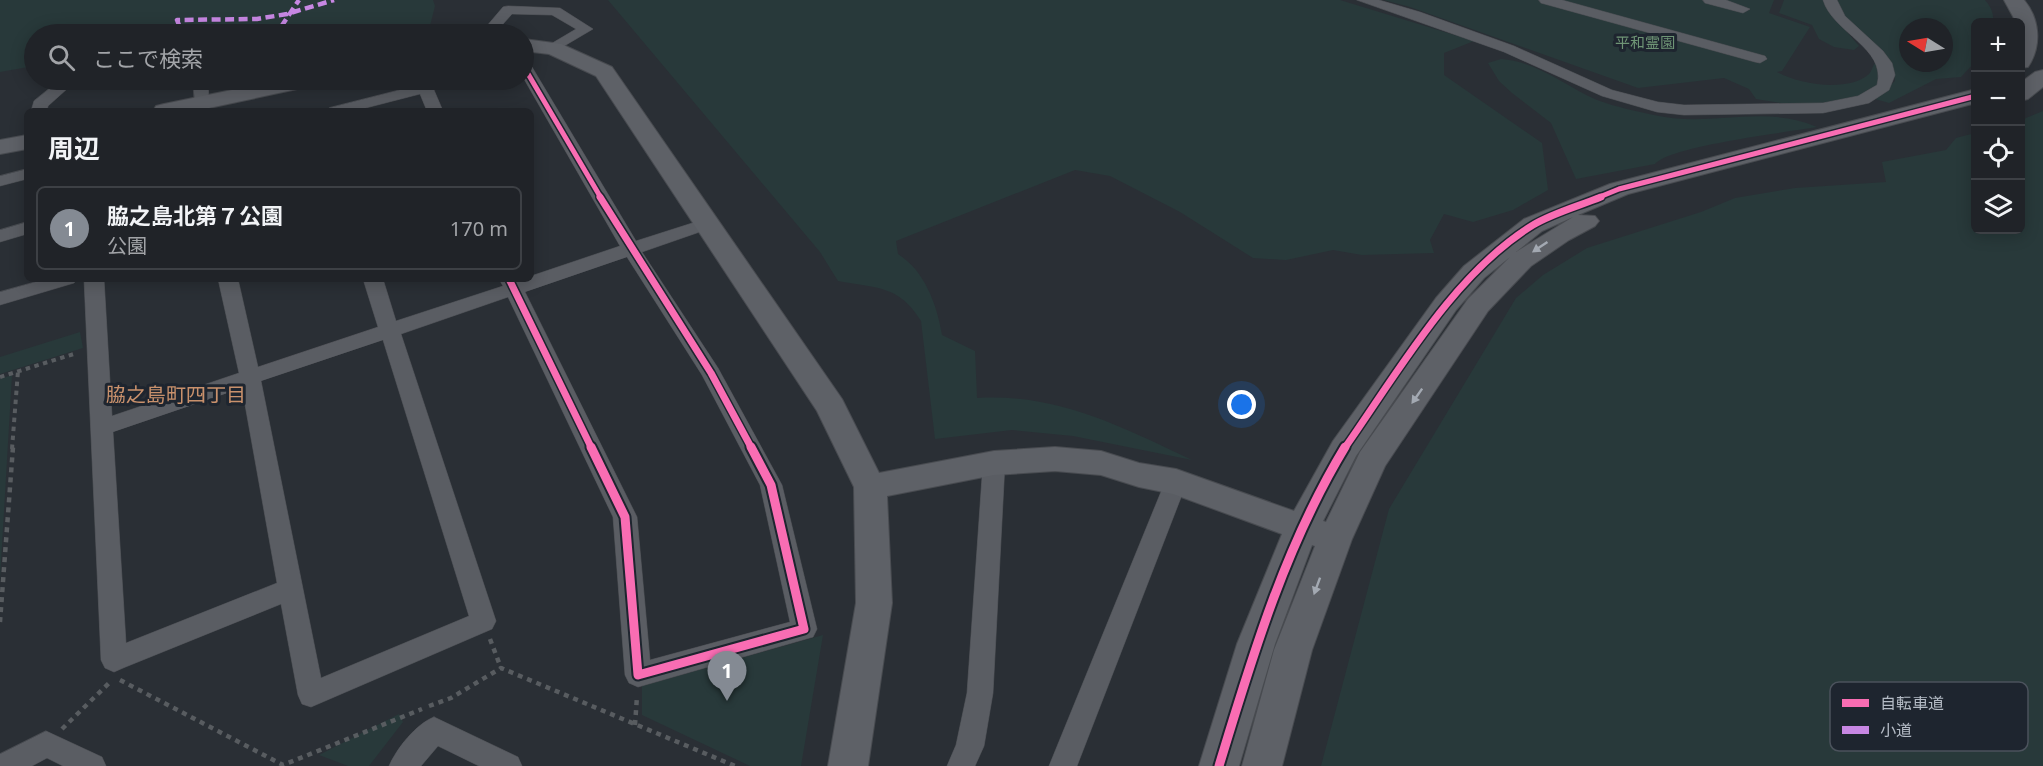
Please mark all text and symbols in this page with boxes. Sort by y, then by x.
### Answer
north arrow [1899,18,1953,72]
map controls [1971,18,2025,234]
button: + [1971,18,2025,72]
search box [24,24,534,90]
park label: 平和霊園 [1615,32,1675,52]
icon: search [45,41,78,74]
text: ここで検索 [93,43,203,73]
button: − [1971,72,2025,126]
button: locate [1971,126,2025,180]
text: 周辺 [48,130,100,166]
button: layers [1971,180,2025,234]
text: 脇之島北第７公園 [107,200,283,230]
text: 1 [64,215,75,242]
text: 170 m [450,215,508,242]
text: 公園 [107,232,147,259]
one-way arrow [1533,241,1549,253]
district label: 脇之島町四丁目 [106,381,246,408]
one-way arrow [1411,387,1423,403]
your location [1227,390,1256,419]
one-way arrow [1312,577,1321,595]
pin: 1 [708,652,746,701]
legend [1830,682,2028,751]
text: 自転車道 [1880,692,1944,714]
text: 小道 [1880,719,1912,741]

